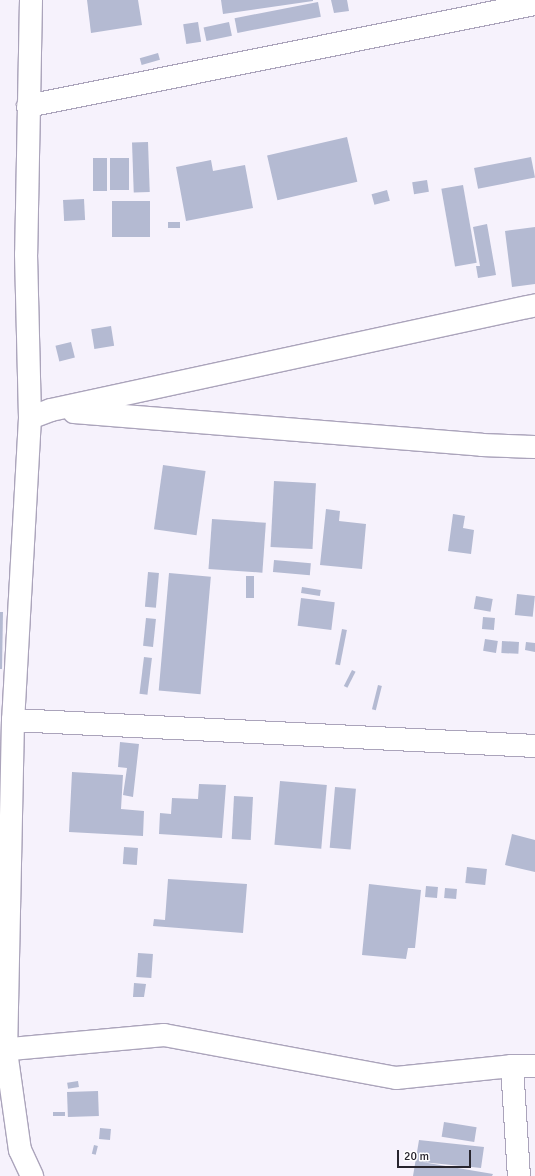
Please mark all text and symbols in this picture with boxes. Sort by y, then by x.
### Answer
scale bar [399,1142,473,1168]
text: 20 m [404,1149,429,1164]

